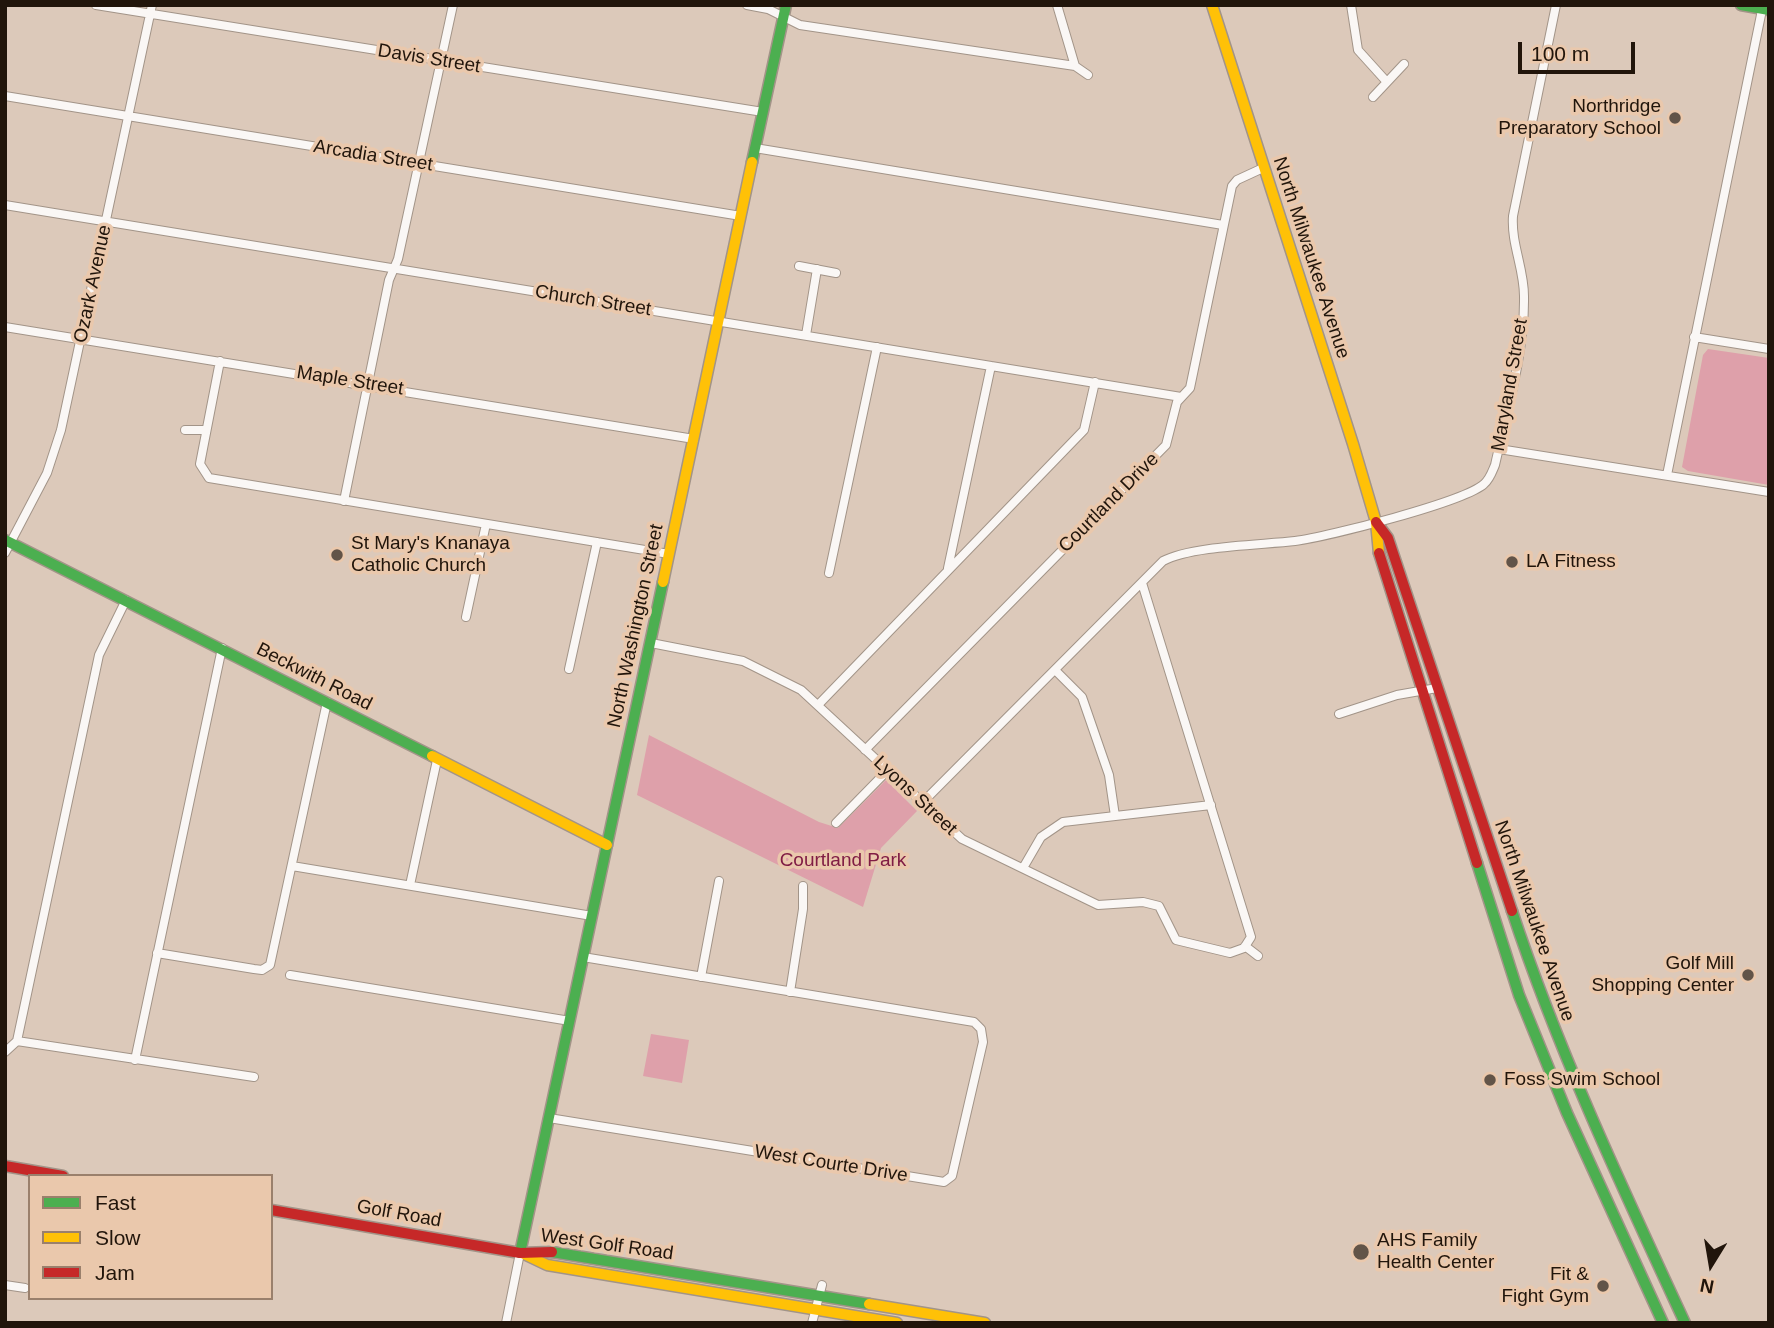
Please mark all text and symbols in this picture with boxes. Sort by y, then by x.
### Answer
scale bar [1522,28,1639,72]
street label: Davis Street [376,40,482,78]
text: 100 m [1531,42,1589,65]
place label: Northridge Preparatory School [1498,96,1661,140]
marker: Northridge Preparatory School [1667,110,1683,126]
street label: Arcadia Street [312,135,434,177]
street label: North Milwaukee Avenue [1268,154,1354,362]
street label: Ozark Avenue [69,223,117,345]
street label: Church Street [533,281,653,321]
street label: Maryland Street [1487,317,1533,453]
street label: Maple Street [295,361,405,401]
street label: Courtland Drive [1054,448,1164,558]
street label: North Washington Street [603,522,669,730]
place label: St Mary's Knanaya Catholic Church [351,533,510,577]
marker: St Mary's Knanaya Catholic Church [329,547,345,563]
place label: LA Fitness [1526,551,1616,573]
marker: LA Fitness [1504,554,1520,570]
street label: Beckwith Road [252,638,376,716]
street label: Lyons Street [868,752,962,840]
street label: North Milwaukee Avenue [1489,818,1579,1024]
park label: Courtland Park [780,850,906,872]
place label: Golf Mill Shopping Center [1591,953,1734,997]
marker: Golf Mill Shopping Center [1740,967,1756,983]
place label: Foss Swim School [1504,1069,1660,1091]
marker: Foss Swim School [1482,1072,1498,1088]
street label: West Courte Drive [753,1141,909,1187]
legend [28,1174,273,1300]
text: Fast [95,1191,136,1214]
street label: Golf Road [355,1195,443,1233]
street label: West Golf Road [539,1224,675,1266]
text: Slow [95,1226,141,1249]
place label: AHS Family Health Center [1377,1230,1494,1274]
north arrow [1676,1230,1746,1300]
marker: AHS Family Health Center [1351,1242,1371,1262]
text: Jam [95,1261,135,1284]
place label: Fit & Fight Gym [1501,1264,1589,1308]
text: N [1698,1274,1716,1298]
marker: Fit & Fight Gym [1595,1278,1611,1294]

